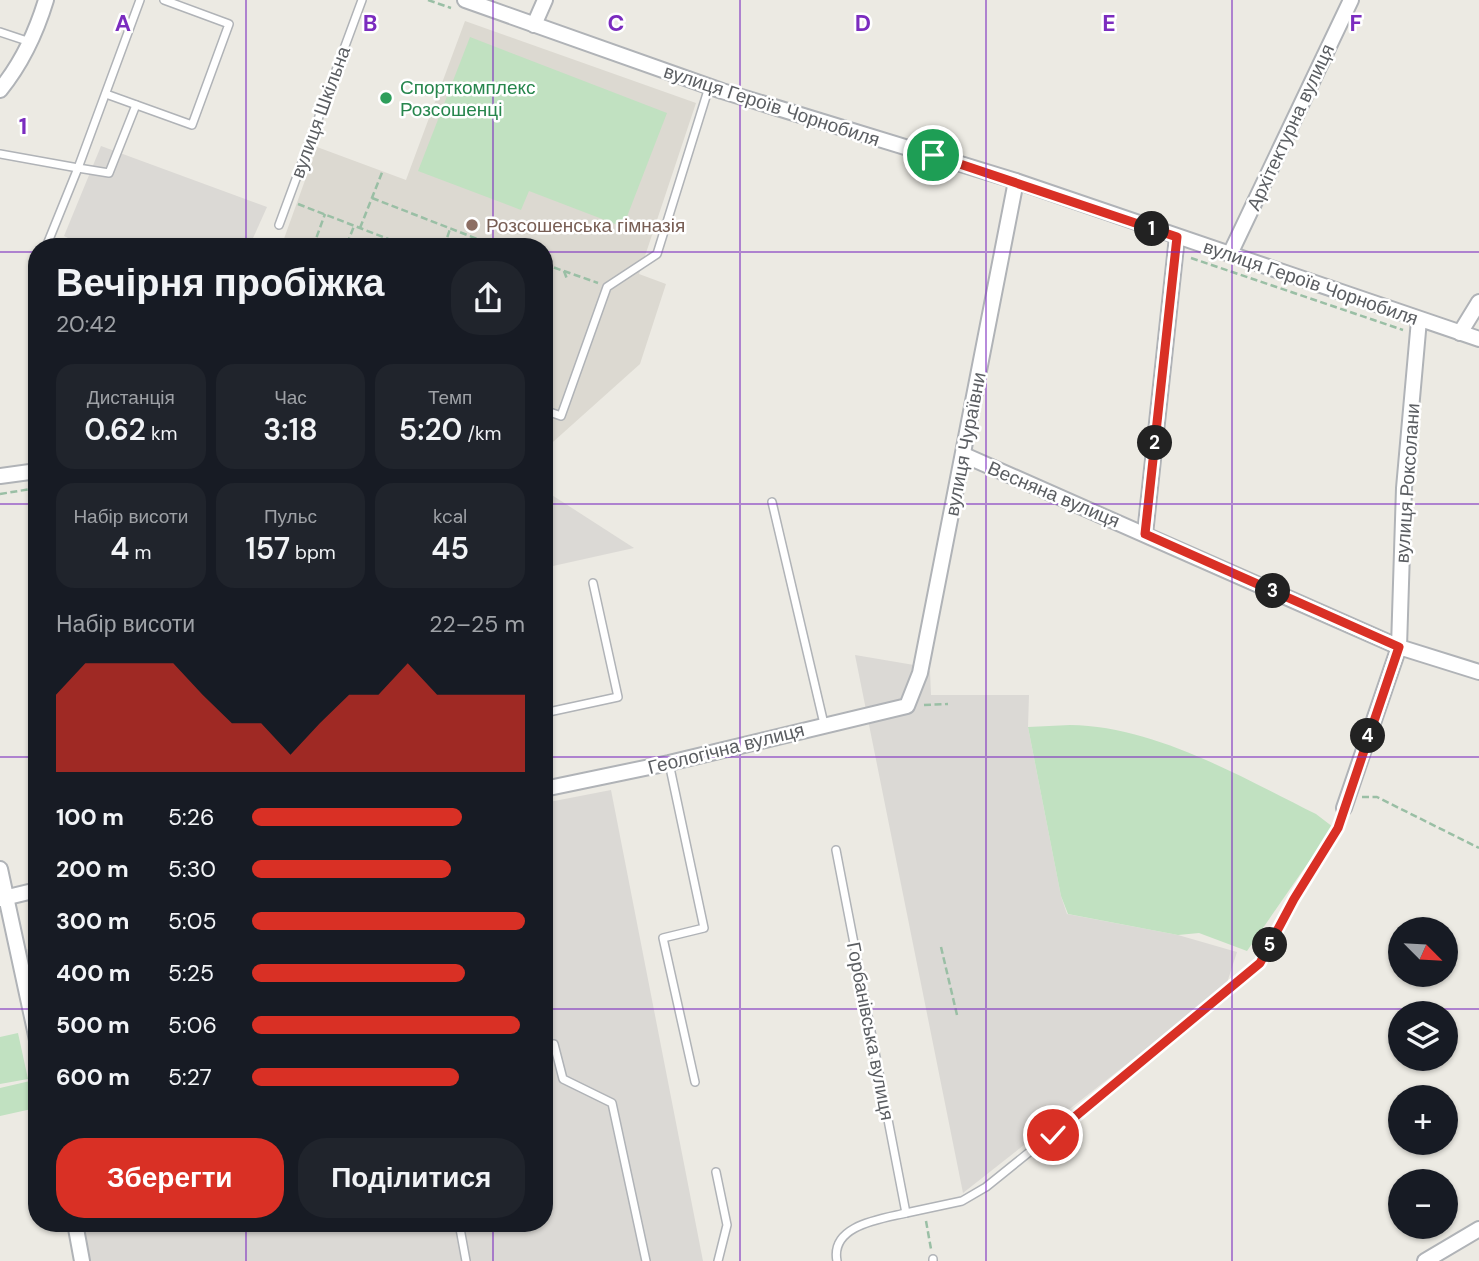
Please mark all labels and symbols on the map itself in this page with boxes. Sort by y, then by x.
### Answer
text: A [115,8,131,38]
text: B [363,8,377,38]
text: C [608,8,624,38]
text: D [855,8,871,38]
text: E [1102,8,1116,38]
text: F [1350,8,1363,38]
street label: Архітектурна вулиця [1241,40,1340,214]
street label: вулиця Шкільна [285,42,356,182]
street label: вулиця Героїв Чорнобиля [661,59,883,152]
place label: Спорткомплекс Розсошенці [400,75,536,122]
marker: Спорткомплекс Розсошенці [378,90,394,106]
text: 1 [19,111,27,141]
pin [903,125,963,185]
pin: 1 [1134,212,1170,246]
place label: Розсошенська гімназія [486,213,685,238]
marker: Розсошенська гімназія [464,217,480,233]
street label: вулиця Героїв Чорнобиля [1200,234,1422,331]
street label: вулиця Чураївни [939,370,992,518]
street label: вулиця Роксолани [1389,402,1426,564]
pin: 2 [1138,426,1172,460]
street label: Весняна вулиця [984,455,1124,534]
pin: 3 [1256,574,1290,608]
street label: Геологічна вулиця [645,717,807,780]
pin: 4 [1350,718,1386,754]
north arrow [1388,917,1458,987]
pin: 5 [1252,928,1288,962]
street label: Горбанівська вулиця [841,940,900,1122]
pin [1023,1105,1083,1165]

